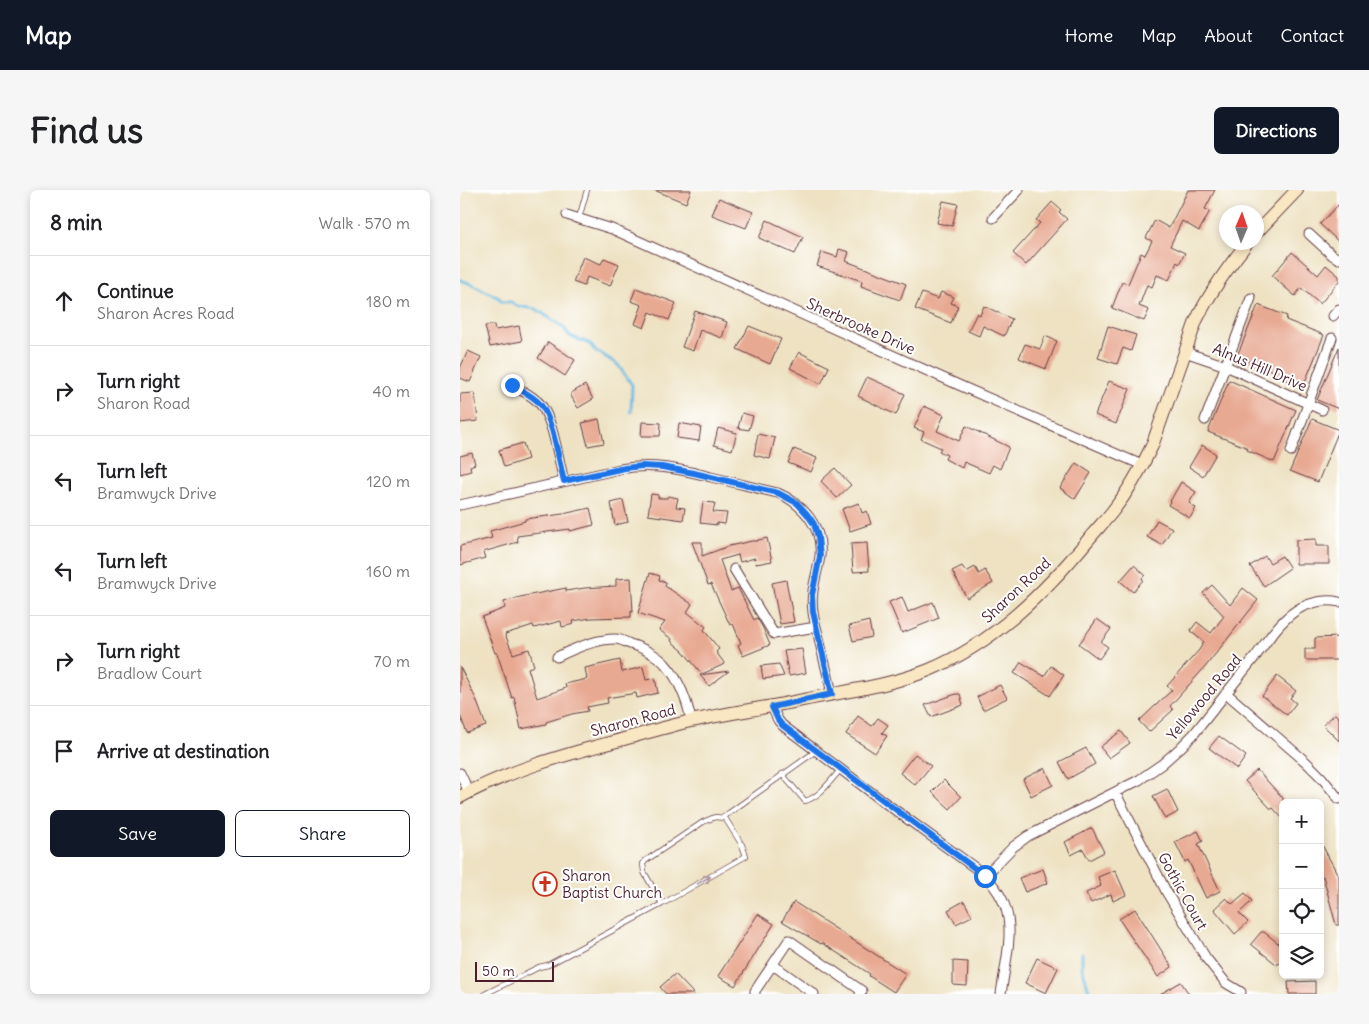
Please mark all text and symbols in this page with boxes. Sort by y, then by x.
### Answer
text: Map [25,20,72,50]
text: Home [1065,24,1113,47]
text: Map [1141,24,1176,47]
text: About [1204,24,1252,47]
text: Contact [1280,24,1344,47]
button: Directions [1214,107,1339,154]
text: Find us [30,108,143,152]
north arrow [1219,205,1264,250]
text: 8 min [50,209,102,236]
text: Walk · 570 m [319,213,410,233]
text: Continue [97,279,174,303]
icon: ahead [50,287,78,315]
text: 180 m [366,291,410,311]
street label: Sherbrooke Drive [804,294,918,358]
text: Sharon Acres Road [97,303,234,323]
street label: Alnus Hill Drive [1210,339,1310,395]
text: Turn right [97,369,180,393]
route end [501,374,524,397]
icon: right [50,377,78,405]
text: 40 m [372,381,410,401]
text: Sharon Road [97,393,190,413]
text: Turn left [97,459,167,483]
icon: left [50,467,78,495]
text: 120 m [367,471,410,491]
text: Bramwyck Drive [97,483,217,503]
text: Turn left [97,549,167,573]
street label: Sharon Road [978,553,1055,627]
icon: left [50,557,78,585]
text: 160 m [366,561,410,581]
text: Bramwyck Drive [97,573,217,593]
text: Turn right [97,639,180,663]
icon: right [50,647,78,675]
street label: Yellowood Road [1162,650,1246,744]
text: 70 m [374,651,410,671]
text: Bradlow Court [97,663,202,683]
street label: Sharon Road [588,699,678,740]
icon: arrive [50,737,78,765]
text: Arrive at destination [97,739,270,763]
map controls [1279,799,1324,979]
button: + [1279,799,1324,844]
button: Save [50,810,225,857]
button: Share [235,810,410,857]
button: − [1279,844,1324,889]
street label: Gothic Court [1154,849,1212,933]
route start [974,865,997,888]
place label: Sharon Baptist Church [562,866,663,902]
church icon: Sharon Baptist Church [532,871,558,897]
one-way arrow [696,875,711,885]
button: locate [1279,889,1324,934]
button: layers [1279,934,1324,979]
scale bar [475,959,554,982]
text: 50 m [482,962,515,980]

